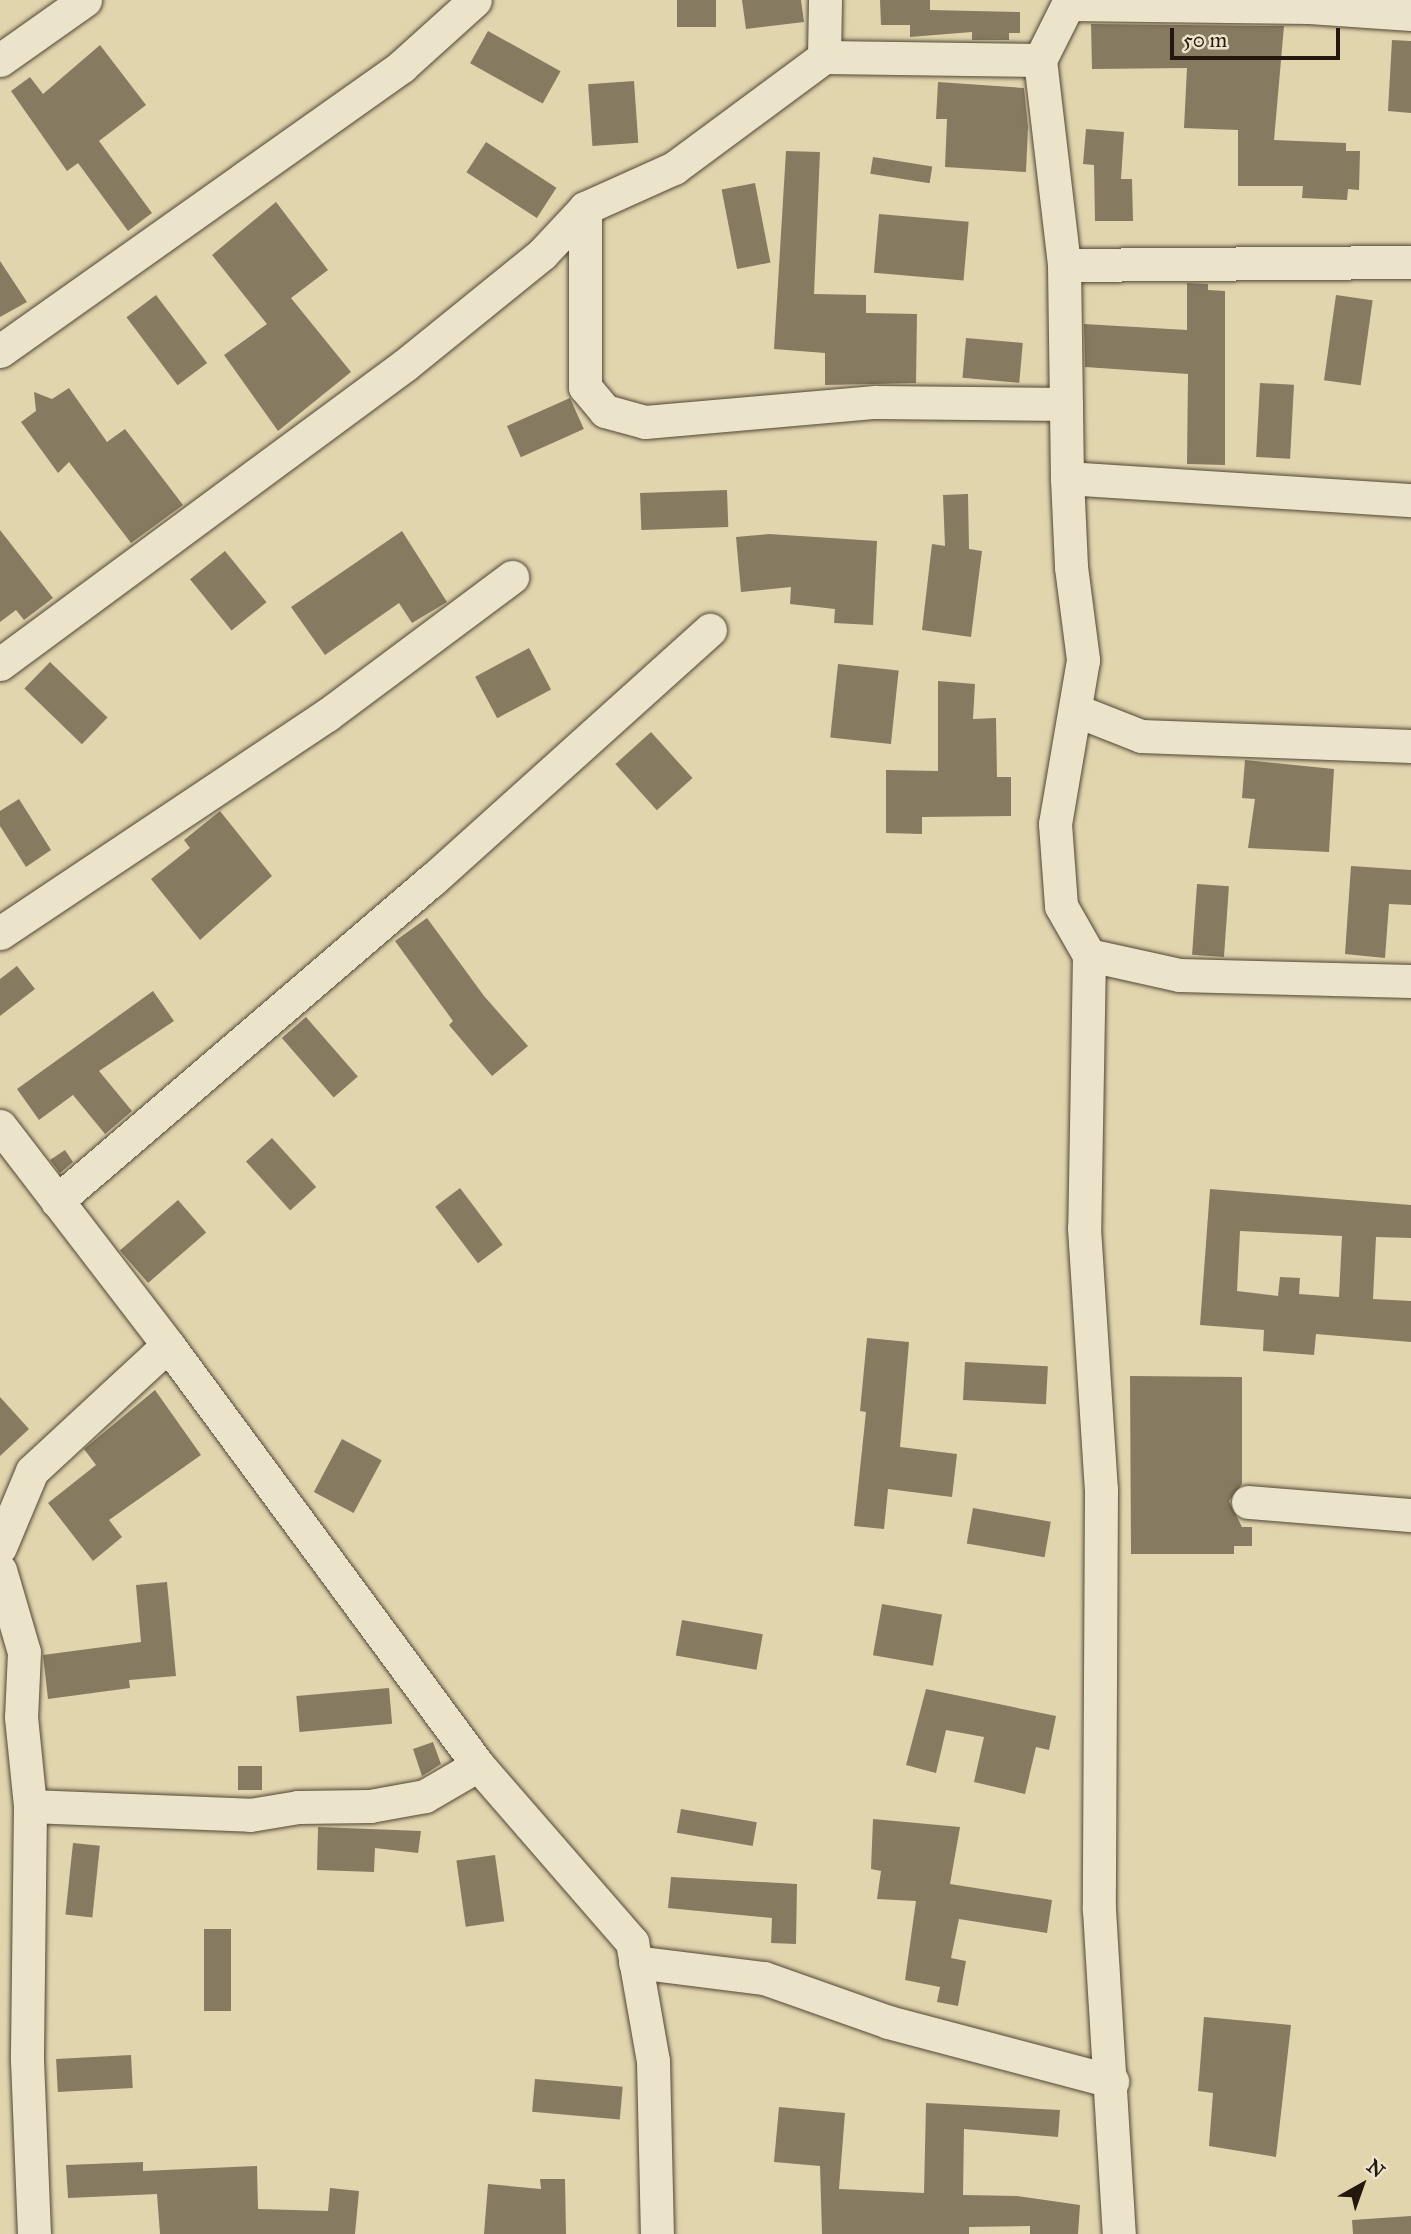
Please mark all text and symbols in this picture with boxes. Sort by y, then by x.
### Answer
scale bar [1173,14,1343,58]
text: 50 m [1183,27,1227,53]
north arrow [1327,2150,1397,2220]
text: N [1362,2155,1389,2183]

